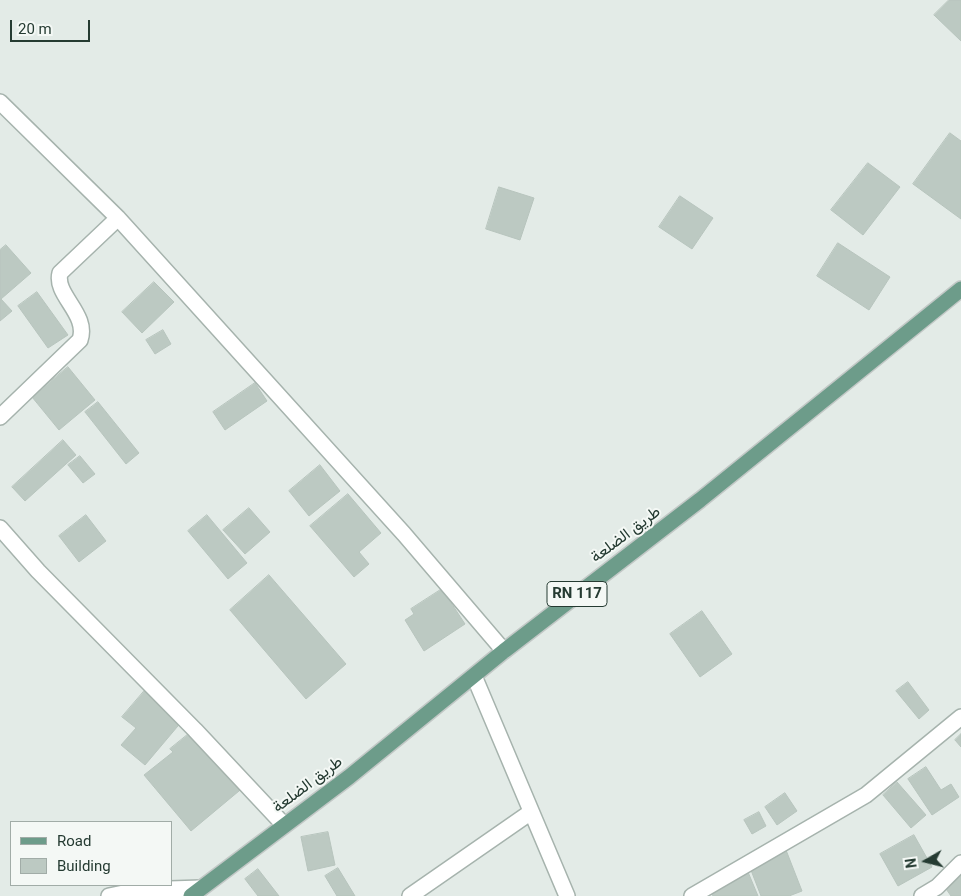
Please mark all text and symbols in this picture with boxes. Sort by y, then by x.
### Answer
scale bar [12,10,92,42]
text: 20 m [18,20,52,38]
street label: طريق الضلعة [587,503,665,567]
road number: RN 117 [547,582,607,606]
street label: طريق الضلعة [269,753,347,817]
legend [10,821,172,886]
text: Road [57,832,91,850]
north arrow [901,836,951,886]
text: Building [57,857,111,875]
text: N [903,857,920,869]

